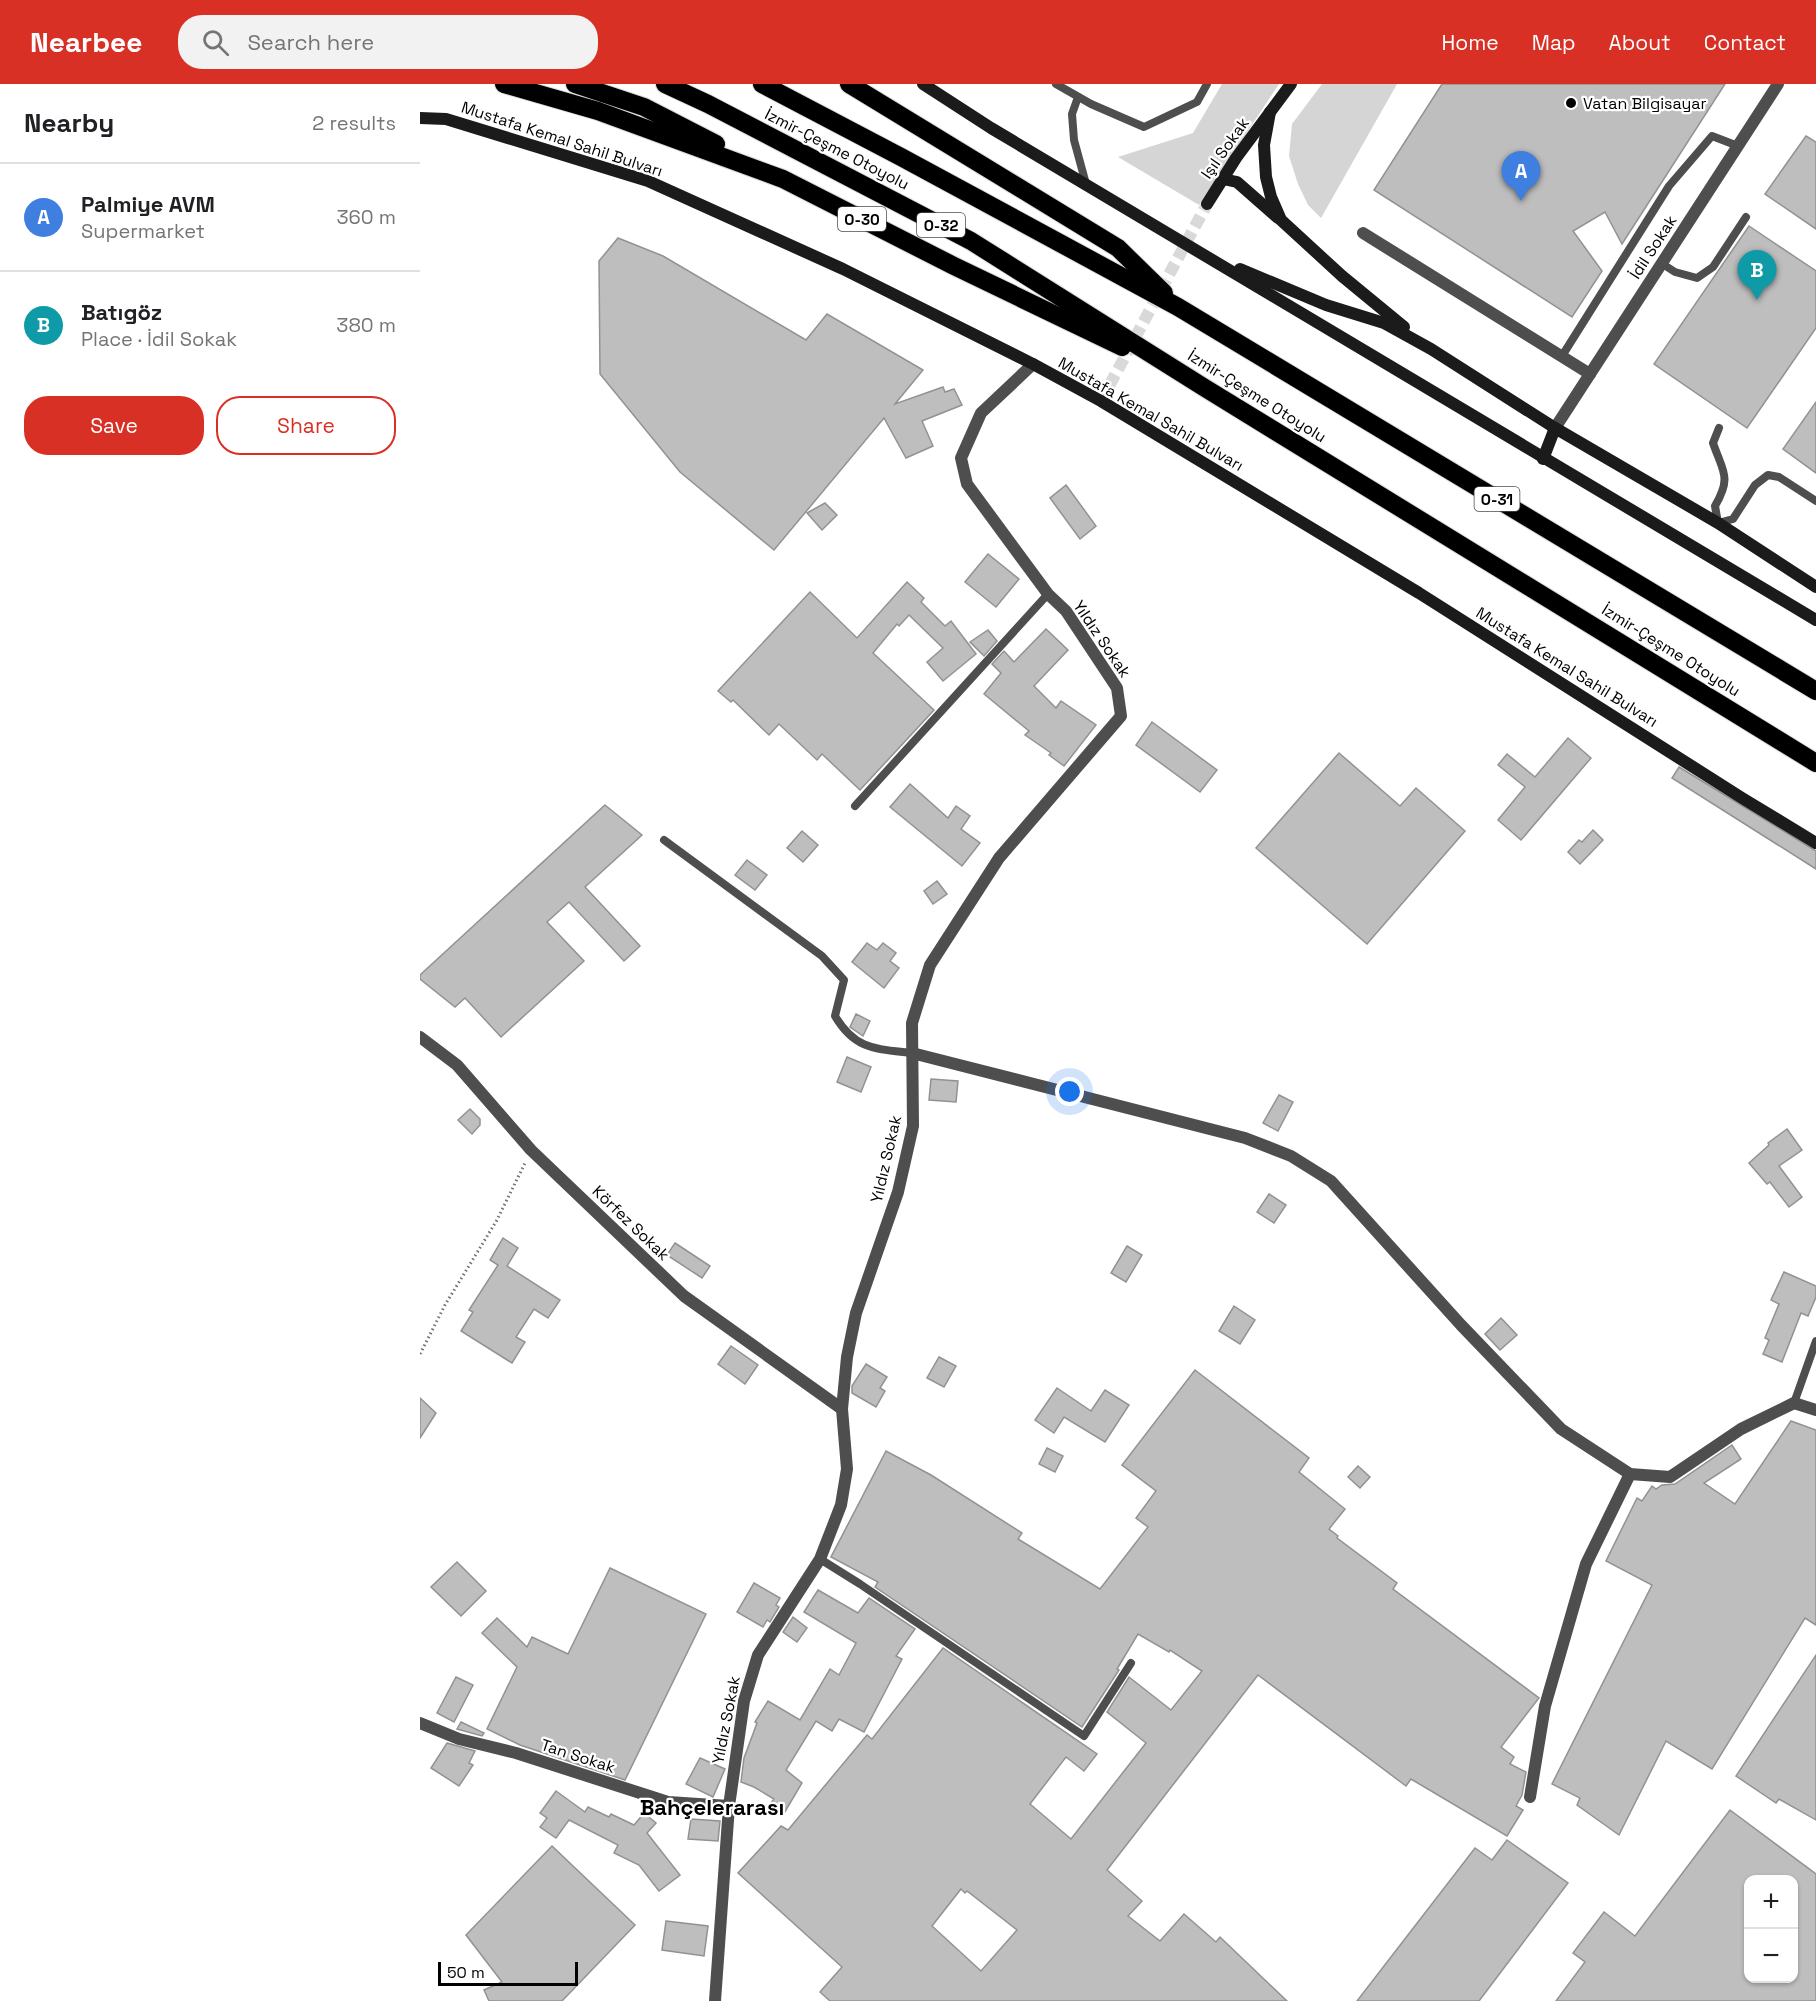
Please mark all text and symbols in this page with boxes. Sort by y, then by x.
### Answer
search box [178,15,598,69]
text: Nearbee [30,24,142,60]
icon: search [199,26,232,59]
text: Search here [247,28,374,56]
text: Home [1441,29,1499,56]
text: Map [1532,29,1576,56]
text: About [1609,29,1671,56]
text: Contact [1704,29,1786,56]
place label: Vatan Bilgisayar [1583,93,1706,114]
street label: Mustafa Kemal Sahil Bulvarı [459,96,665,182]
marker: Vatan Bilgisayar [1564,96,1578,110]
street label: İzmir-Çeşme Otoyolu [761,103,913,195]
text: Nearby [24,106,114,140]
text: 2 results [312,110,396,136]
street label: Işıl Sokak [1196,113,1254,183]
pin: A [1502,152,1540,201]
text: Palmiye AVM [81,190,215,218]
text: A [37,204,50,230]
text: 360 m [337,204,396,230]
road number: O-30 [838,207,886,231]
street label: İdil Sokak [1625,211,1682,283]
road number: O-32 [917,213,965,237]
text: Supermarket [81,218,205,244]
pin: B [1738,250,1776,300]
text: Batıgöz [81,298,162,326]
text: B [37,312,50,338]
text: 380 m [336,312,396,338]
text: Place · İdil Sokak [81,326,237,352]
street label: İzmir-Çeşme Otoyolu [1184,345,1330,447]
street label: Mustafa Kemal Sahil Bulvarı [1055,352,1247,476]
button: Save [24,396,204,455]
button: Share [216,396,396,455]
road number: O-31 [1474,487,1520,511]
street label: Yıldız Sokak [1068,596,1136,682]
street label: İzmir-Çeşme Otoyolu [1598,599,1744,701]
street label: Mustafa Kemal Sahil Bulvarı [1472,602,1662,732]
your location [1055,1077,1084,1106]
street label: Yıldız Sokak [866,1113,906,1205]
street label: Körfez Sokak [588,1181,674,1265]
street label: Yıldız Sokak [707,1674,745,1766]
street label: Tan Sokak [538,1734,618,1778]
district label: Bahçelerarası [640,1793,784,1821]
map controls [1744,1875,1798,1983]
button: + [1744,1875,1798,1929]
button: − [1744,1929,1798,1983]
scale bar [438,1959,578,1986]
text: 50 m [447,1962,485,1983]

